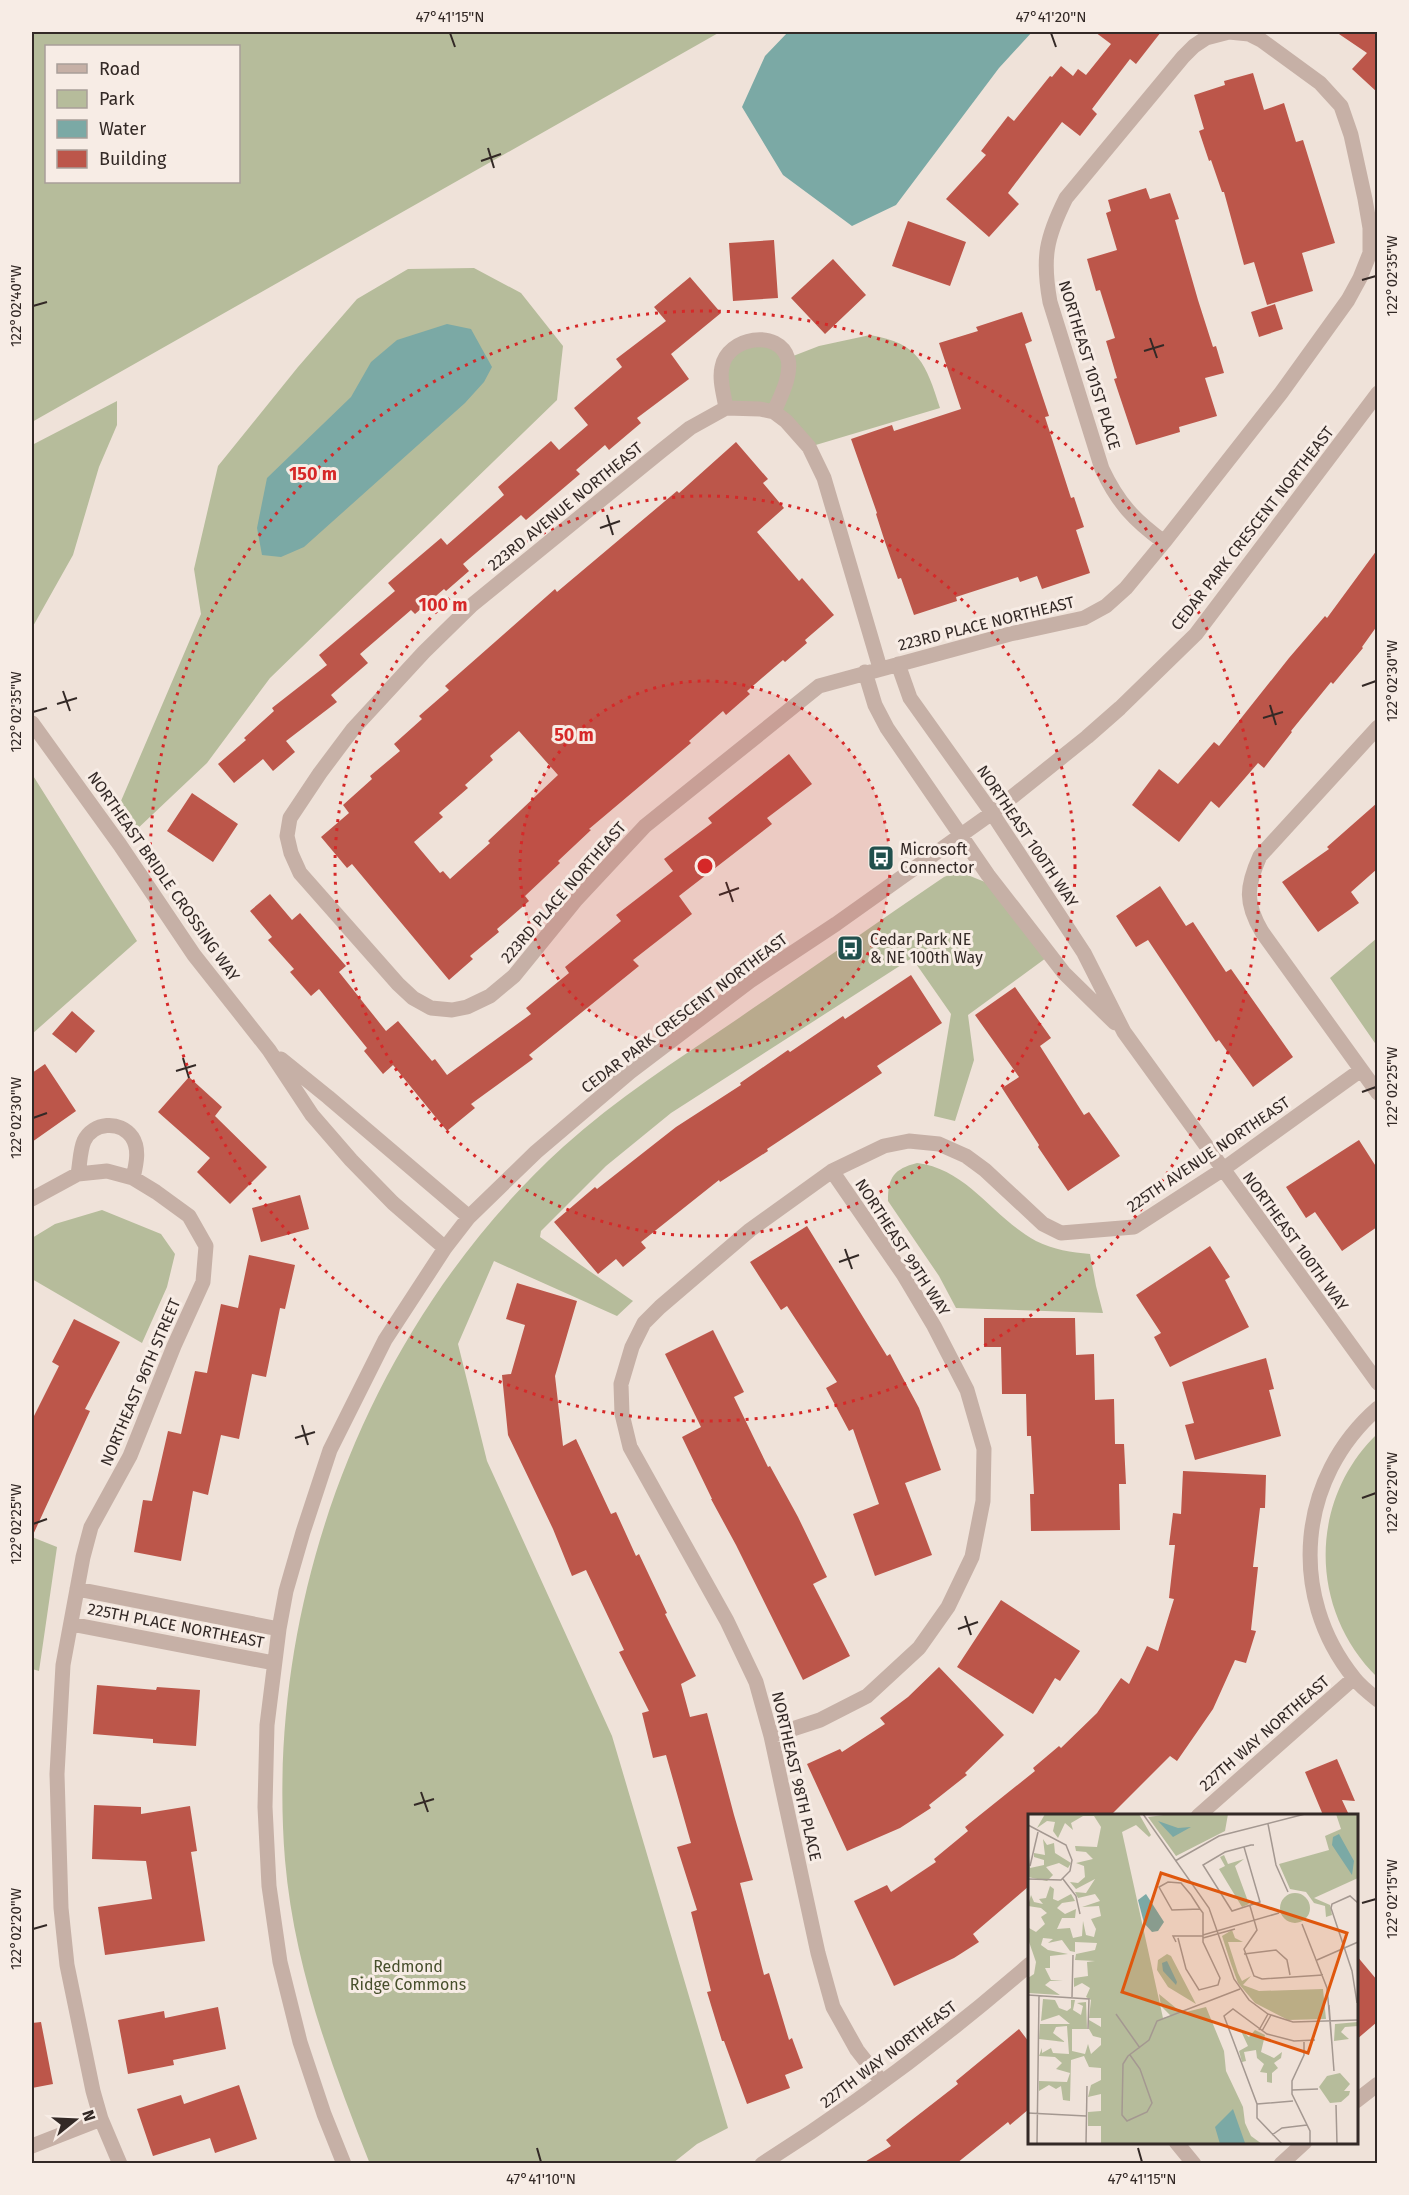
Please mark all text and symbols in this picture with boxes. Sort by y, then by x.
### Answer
text: 47°41'15"N [416,8,484,26]
text: 47°41'20"N [1015,8,1087,26]
legend [45,45,240,183]
text: Road [99,58,141,80]
text: Park [99,88,135,110]
text: Water [99,118,146,140]
text: Building [99,148,167,170]
text: 122°02'35"W [1383,235,1401,317]
text: 122°02'40"W [7,264,25,347]
street label: NORTHEAST 101ST PLACE [1055,278,1124,452]
street label: CEDAR PARK CRESCENT NORTHEAST [1167,422,1338,634]
street label: 223RD AVENUE NORTHEAST [484,438,647,575]
text: 150 m [289,463,337,485]
street label: 223RD PLACE NORTHEAST [896,592,1077,655]
text: 100 m [419,594,467,616]
text: 122°02'30"W [1383,639,1401,722]
text: 122°02'35"W [7,671,25,753]
text: 50 m [554,724,594,746]
street label: NORTHEAST 100TH WAY [973,762,1082,911]
street label: NORTHEAST BRIDLE CROSSING WAY [84,768,244,985]
street label: 223RD PLACE NORTHEAST [497,817,630,967]
place label: Microsoft Connector [900,840,975,877]
bus stop icon: Microsoft Connector [866,843,896,873]
centre of rings [695,856,715,876]
street label: CEDAR PARK CRESCENT NORTHEAST [577,929,792,1097]
place label: Cedar Park NE & NE 100th Way [870,930,983,967]
bus stop icon: Cedar Park NE & NE 100th Way [835,933,865,963]
text: 122°02'25"W [1383,1046,1401,1127]
text: 122°02'30"W [7,1076,25,1159]
street label: 225TH AVENUE NORTHEAST [1123,1092,1294,1216]
street label: NORTHEAST 100TH WAY [1239,1168,1353,1315]
street label: NORTHEAST 99TH WAY [851,1175,954,1319]
street label: NORTHEAST 96TH STREET [96,1295,185,1469]
text: 122°02'20"W [1383,1451,1401,1534]
text: 122°02'25"W [7,1483,25,1564]
street label: 225TH PLACE NORTHEAST [86,1599,267,1652]
street label: 227TH WAY NORTHEAST [1196,1671,1334,1795]
street label: NORTHEAST 98TH PLACE [768,1690,825,1863]
inset map [1028,1814,1358,2144]
text: 122°02'15"W [1383,1858,1401,1939]
text: 122°02'20"W [7,1887,25,1970]
park label: Redmond Ridge Commons [350,1957,466,1994]
street label: 227TH WAY NORTHEAST [816,1997,961,2112]
north arrow [45,2090,105,2150]
text: N [78,2108,99,2123]
text: 47°41'10"N [506,2170,576,2188]
text: 47°41'15"N [1108,2170,1176,2188]

